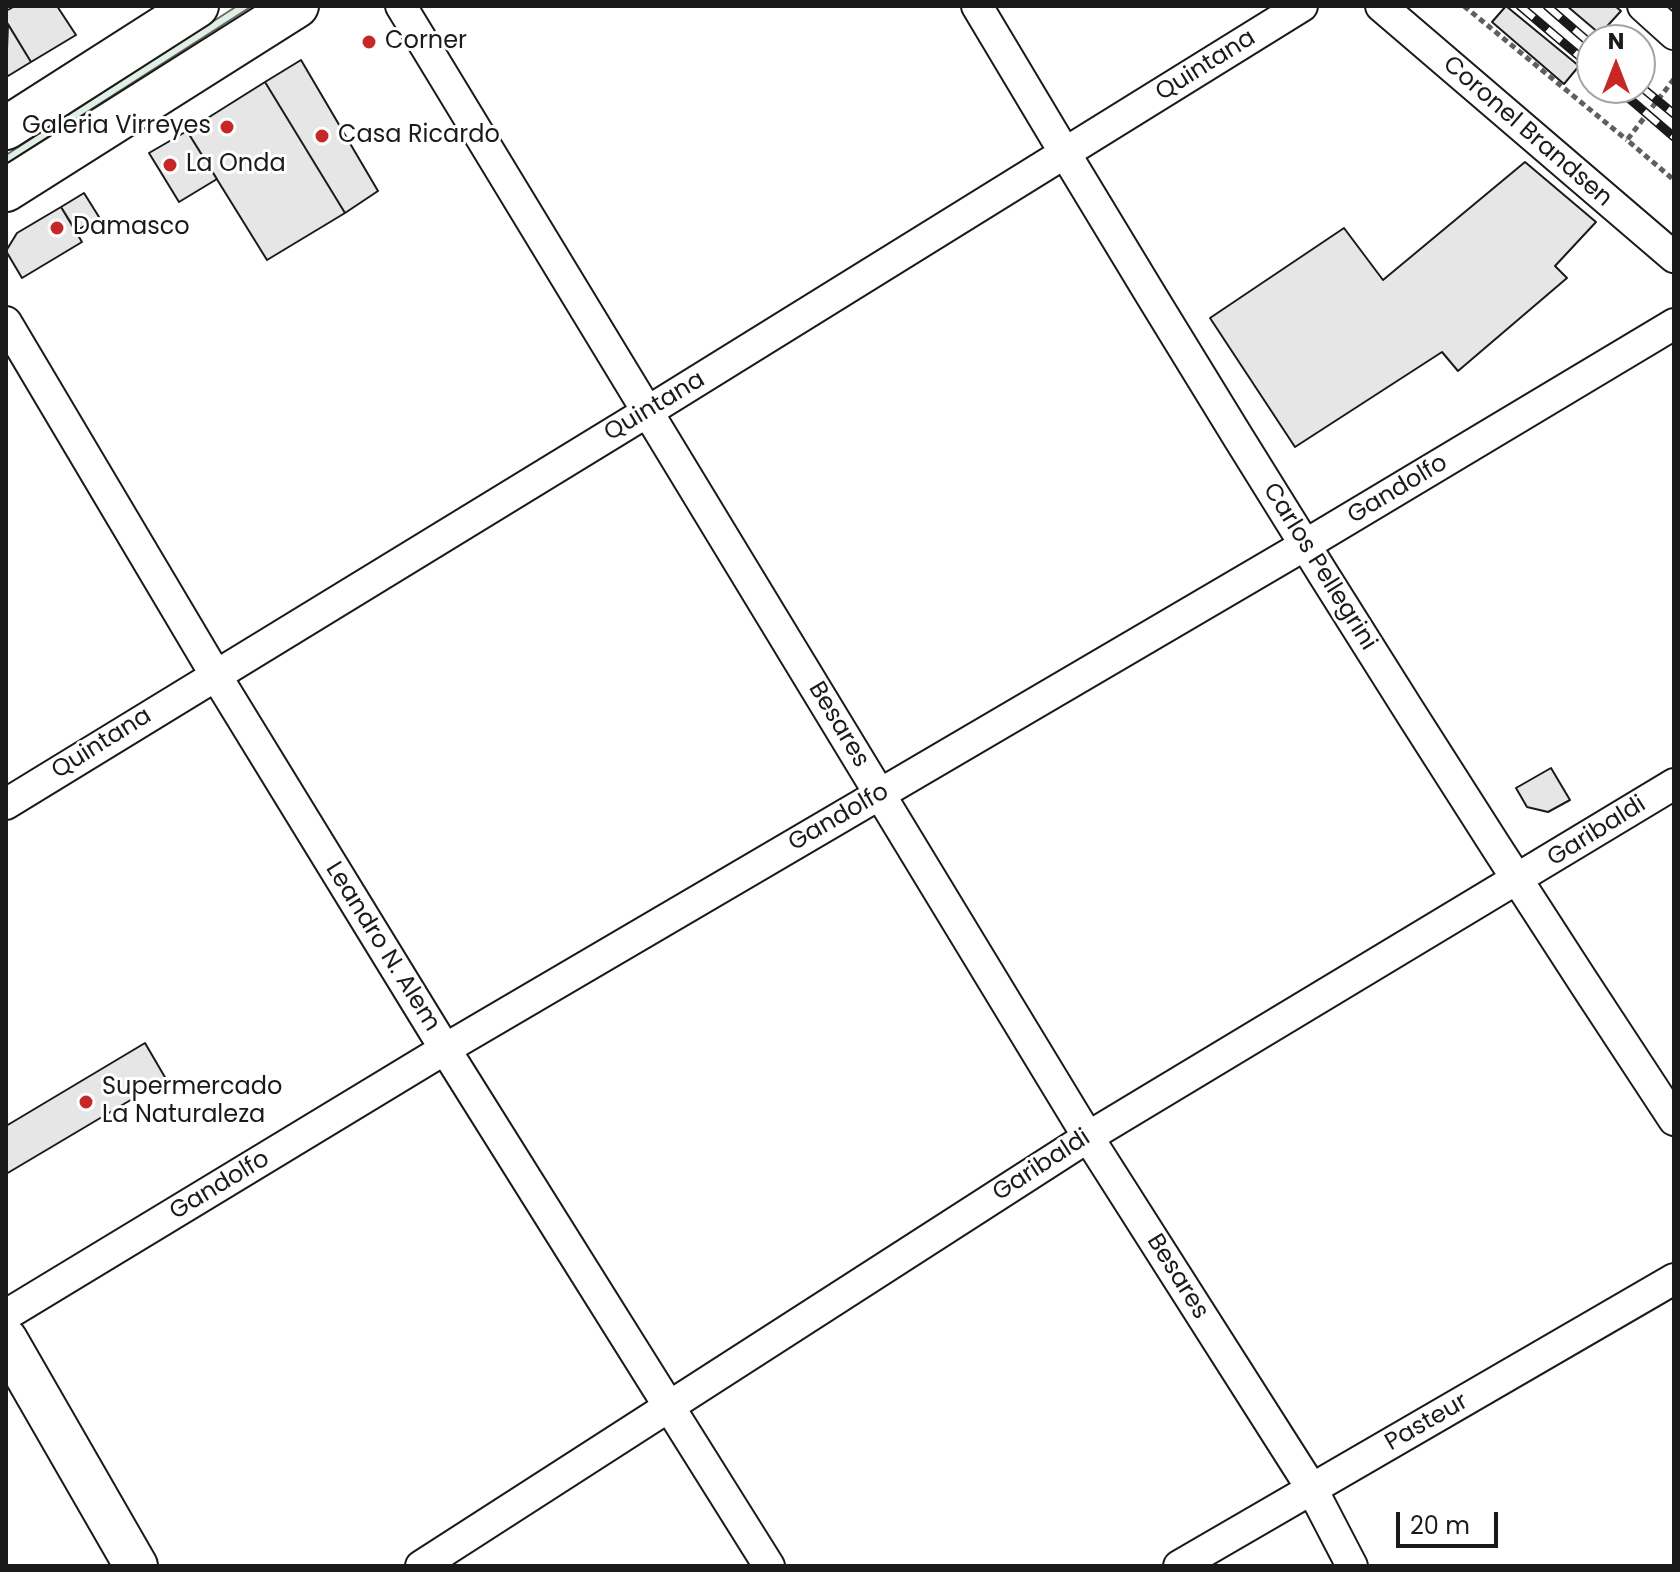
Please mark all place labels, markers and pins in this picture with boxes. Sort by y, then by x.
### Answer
place label: Corner [385,28,467,56]
marker: Corner [360,33,378,51]
place label: Galeria Virreyes [22,113,211,141]
marker: Galeria Virreyes [218,118,236,136]
place label: Casa Ricardo [338,122,500,150]
marker: Casa Ricardo [313,127,331,145]
place label: La Onda [186,151,286,179]
marker: La Onda [161,156,179,174]
place label: Damasco [73,214,190,242]
marker: Damasco [48,219,66,237]
place label: Supermercado La Naturaleza [102,1074,282,1130]
marker: Supermercado La Naturaleza [77,1093,95,1111]

